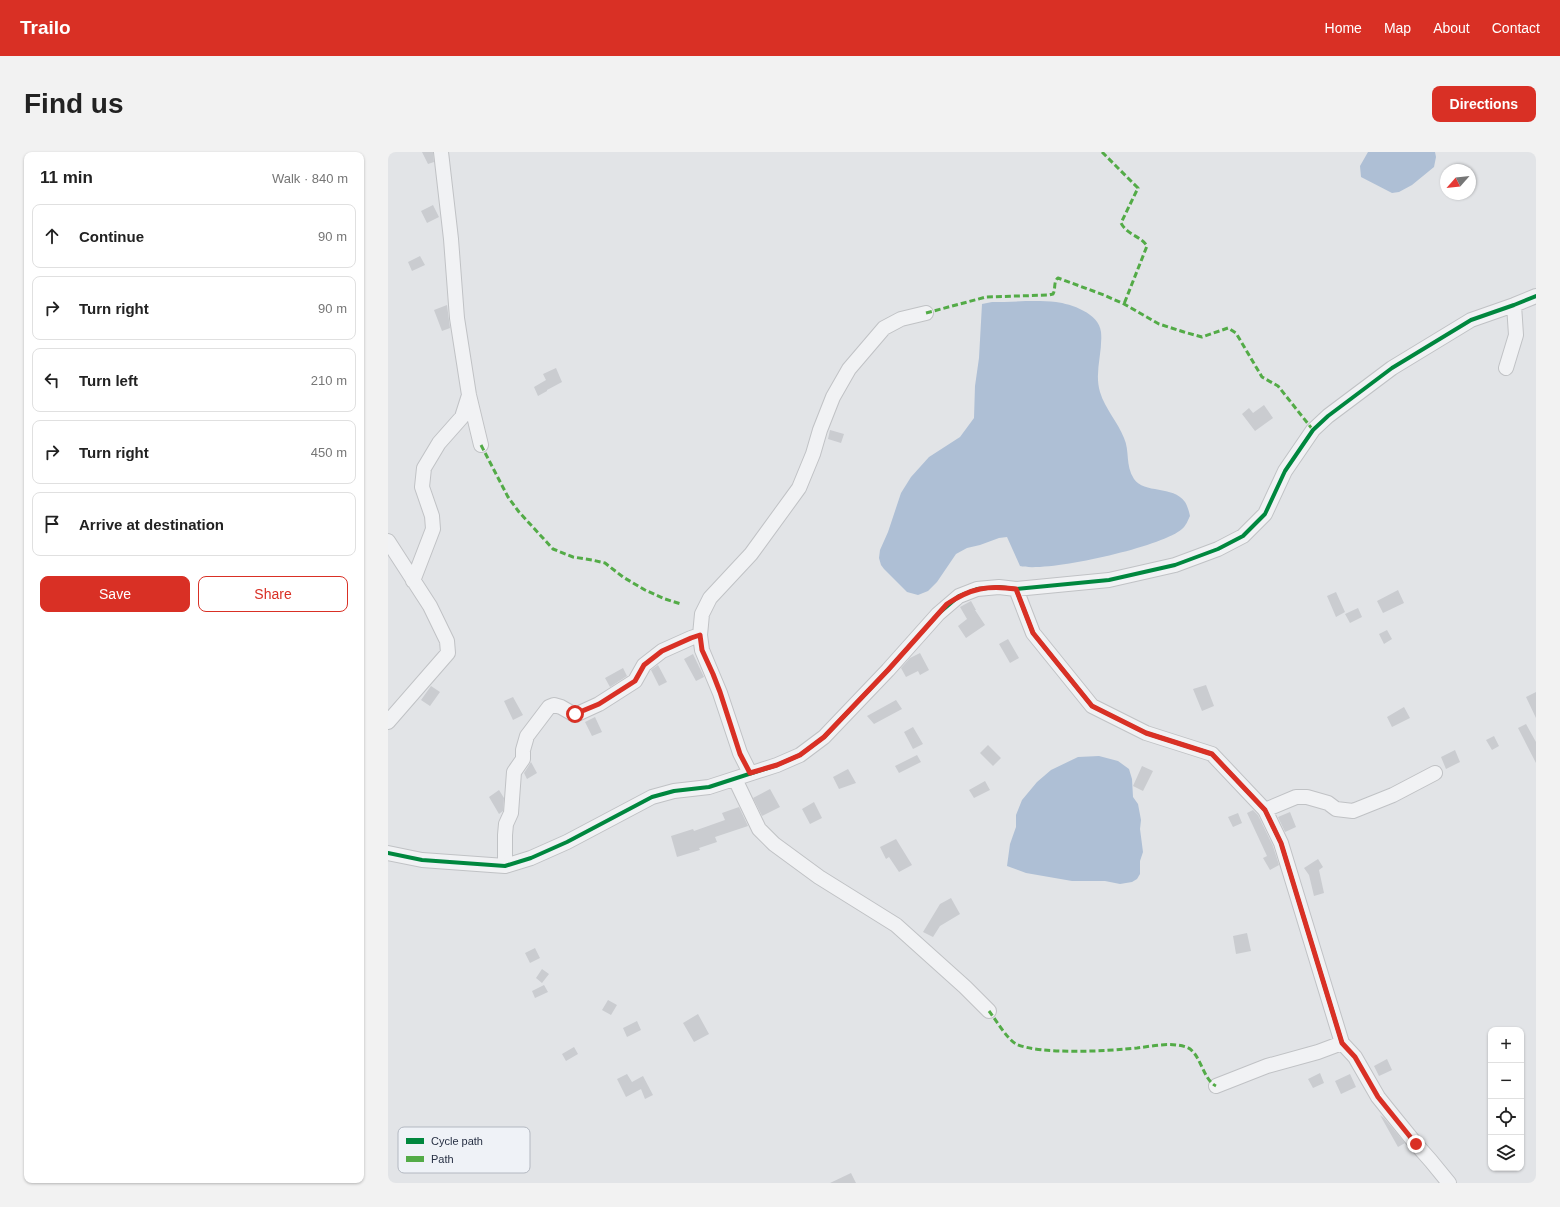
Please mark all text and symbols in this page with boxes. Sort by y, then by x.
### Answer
text: Trailo [20,17,71,38]
text: Home [1325,20,1362,36]
text: Map [1384,20,1411,36]
text: About [1433,20,1470,36]
text: Contact [1492,20,1540,36]
button: Directions [1432,86,1536,122]
text: Find us [24,88,124,119]
north arrow [1440,164,1476,200]
text: 11 min [40,168,93,187]
text: Walk · 840 m [272,171,348,186]
icon: ahead [41,225,63,247]
text: Continue [79,228,144,245]
text: 90 m [318,229,347,244]
icon: right [41,297,63,319]
text: Turn right [79,300,149,317]
text: 90 m [318,301,347,316]
icon: left [41,369,63,391]
text: Turn left [79,372,138,389]
text: 210 m [311,373,347,388]
icon: right [41,441,63,463]
text: Turn right [79,444,149,461]
text: 450 m [311,445,347,460]
icon: arrive [41,513,63,535]
text: Arrive at destination [79,516,224,533]
button: Save [40,576,190,612]
button: Share [198,576,348,612]
route start [566,705,584,723]
map controls [1488,1027,1524,1171]
button: + [1488,1027,1524,1063]
button: − [1488,1063,1524,1099]
button: locate [1488,1099,1524,1135]
legend [398,1127,530,1173]
text: Cycle path [431,1135,483,1147]
route end [1407,1135,1425,1153]
button: layers [1488,1135,1524,1171]
text: Path [431,1153,454,1165]

